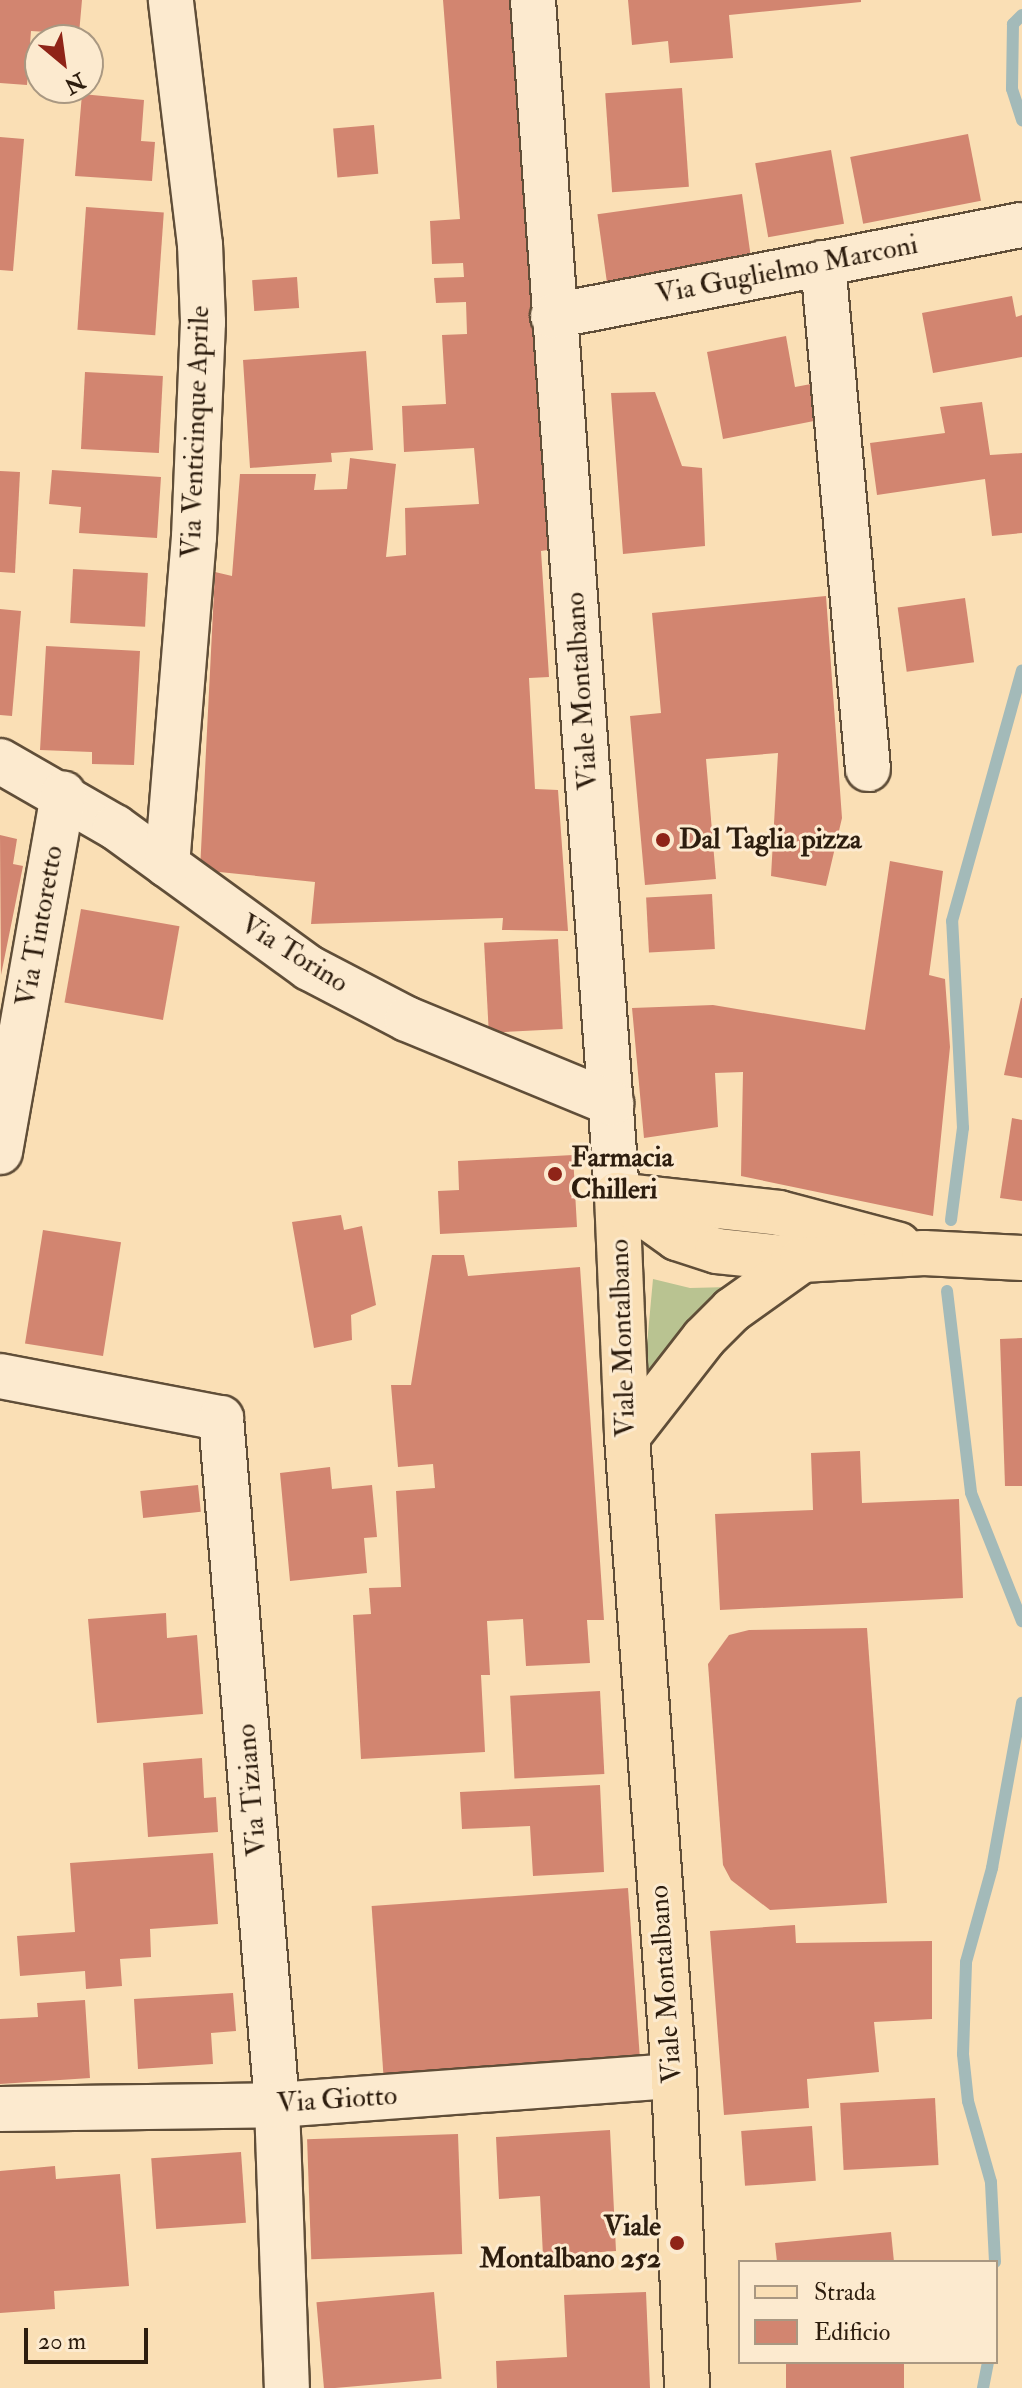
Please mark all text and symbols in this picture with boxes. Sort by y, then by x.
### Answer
north arrow [24,24,104,104]
text: N [59,66,90,100]
street label: Via Guglielmo Marconi [653,228,921,312]
street label: Via Venticinque Aprile [175,305,217,559]
street label: Viale Montalbano [558,591,606,791]
place label: Dal Taglia pizza [679,823,861,857]
marker: Dal Taglia pizza [654,831,672,849]
street label: Via Tintoretto [9,843,71,1009]
street label: Via Torino [234,908,354,1000]
place label: Farmacia Chilleri [571,1141,673,1207]
marker: Farmacia Chilleri [546,1165,564,1183]
street label: Viale Montalbano [603,1238,643,1438]
street label: Via Tiziano [229,1722,275,1858]
street label: Viale Montalbano [642,1884,690,2084]
street label: Via Giotto [276,2079,398,2121]
place label: Viale Montalbano 252 [480,2210,661,2276]
marker: Viale Montalbano 252 [668,2234,686,2252]
legend [738,2260,998,2364]
text: Strada [814,2277,876,2308]
scale bar [28,2312,152,2362]
text: Edificio [814,2317,890,2348]
text: 20 m [38,2326,86,2357]

